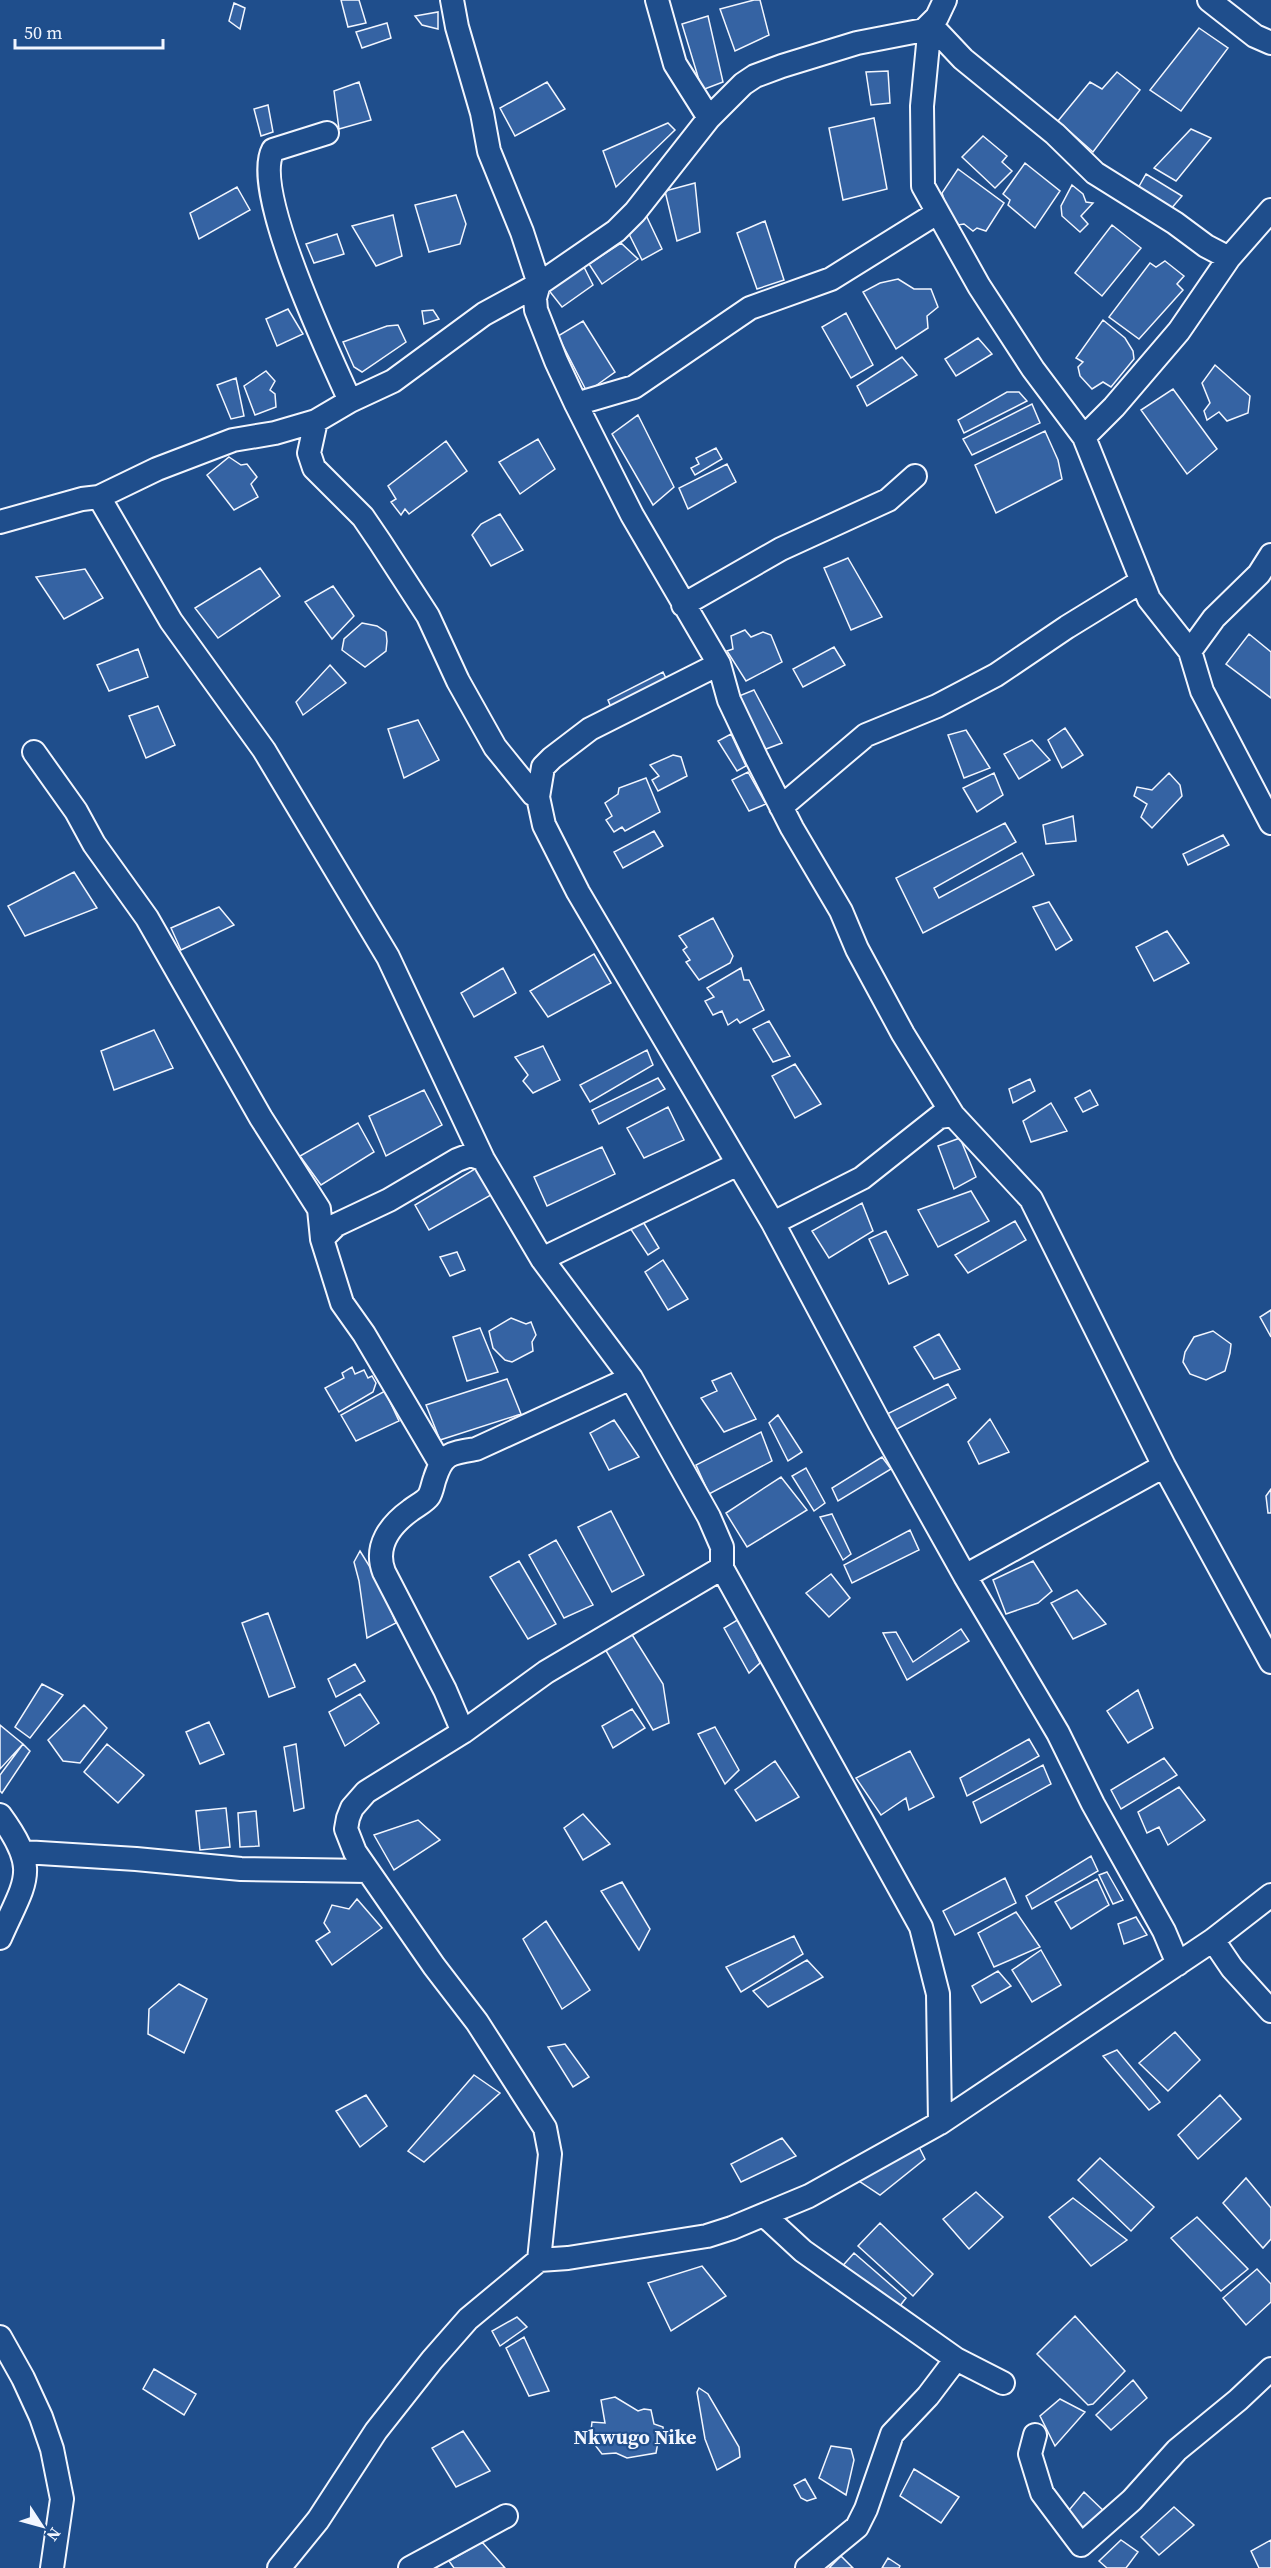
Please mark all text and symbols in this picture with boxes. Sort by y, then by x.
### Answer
scale bar [15,12,164,50]
text: 50 m [24,20,62,45]
district label: Nkwugo Nike [574,2423,696,2451]
north arrow [12,2496,72,2556]
text: N [42,2524,66,2546]

